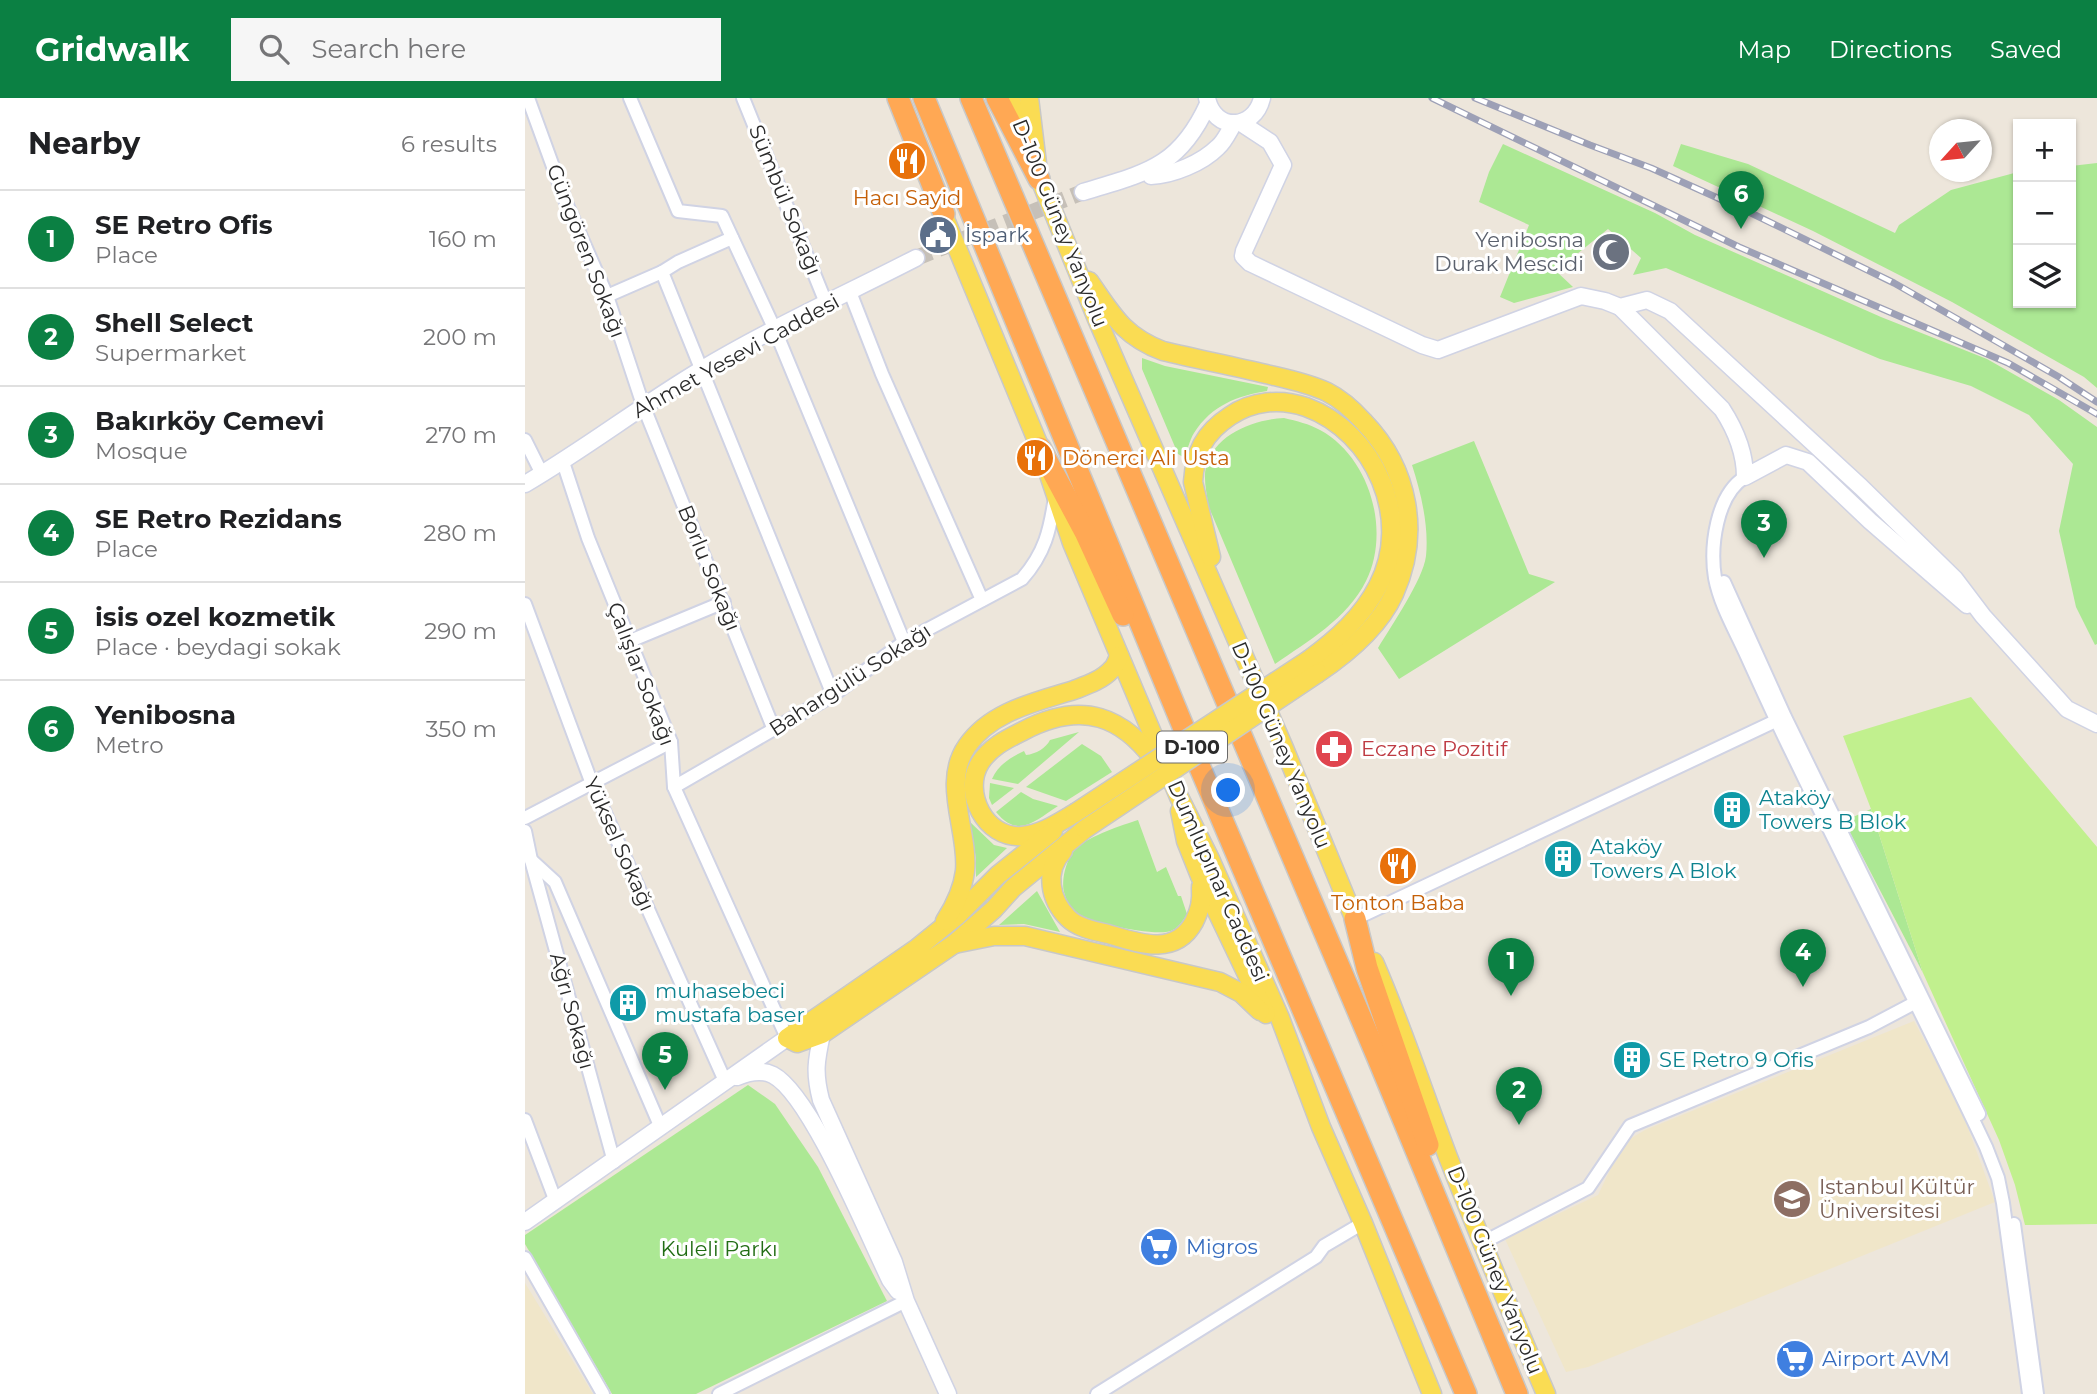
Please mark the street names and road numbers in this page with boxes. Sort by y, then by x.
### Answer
street label: D-100 Güney Yanyolu [1007,115,1114,330]
street label: Sümbül Sokağı [744,121,827,279]
street label: Güngören Sokağı [542,161,631,341]
street label: Ahmet Yesevi Caddesi [628,288,843,423]
street label: Borlu Sokağı [673,501,746,634]
street label: Çalışlar Sokağı [603,599,680,749]
street label: Bahargülü Sokağı [764,618,935,741]
street label: D-100 Güney Yanyolu [1227,638,1336,852]
road number: D-100 [1157,732,1227,762]
street label: Yüksel Sokağı [579,773,660,915]
street label: Dumlupınar Caddesi [1163,776,1274,985]
street label: Ağrı Sokağı [545,950,600,1072]
street label: D-100 Güney Yanyolu [1442,1162,1549,1377]

